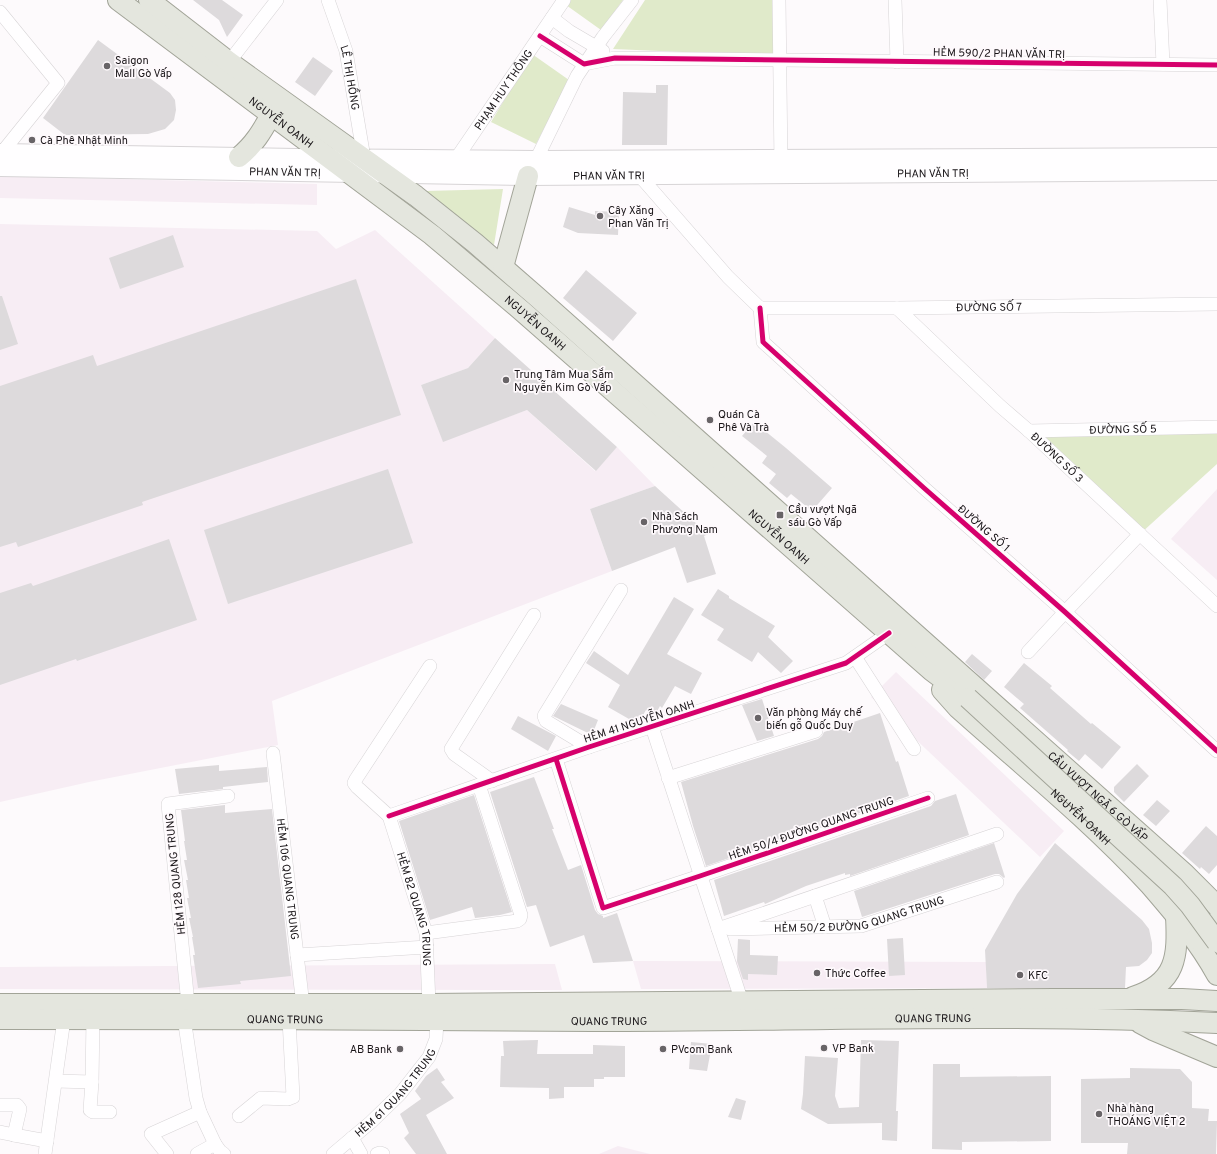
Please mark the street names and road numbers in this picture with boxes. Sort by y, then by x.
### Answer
street label: LÊ THỊ HỒNG [336,43,362,111]
street label: HẺM 590/2 PHAN VĂN TRỊ [933,45,1065,62]
street label: PHẠM HUY THÔNG [472,47,536,133]
street label: NGUYỄN OANH [246,94,316,152]
street label: PHAN VĂN TRỊ [249,165,321,180]
street label: PHAN VĂN TRỊ [897,166,969,181]
street label: PHAN VĂN TRỊ [573,168,645,184]
street label: NGUYỄN OANH [501,293,568,354]
street label: ĐƯỜNG SỐ 7 [956,298,1022,315]
street label: ĐƯỜNG SỐ 5 [1089,419,1157,438]
street label: ĐƯỜNG SỐ 3 [1027,430,1086,486]
street label: ĐƯỜNG SỐ 1 [954,500,1014,555]
street label: NGUYỄN OANH [745,507,812,568]
street label: HẺM 41 NGUYỄN OANH [581,695,697,747]
street label: CẦU VƯỢT NGÃ 6 GÒ VẤP [1044,749,1150,846]
street label: NGUYỄN OANH [1047,786,1113,849]
street label: HẺM 50/4 ĐƯỜNG QUANG TRUNG [726,793,896,864]
street label: HẺM 128 QUANG TRUNG [162,812,189,935]
street label: HẺM 106 QUANG TRUNG [273,818,301,941]
street label: HẺM 82 QUANG TRUNG [393,850,433,967]
street label: HẺM 50/2 ĐƯỜNG QUANG TRUNG [774,894,946,936]
street label: QUANG TRUNG [895,1012,971,1026]
street label: QUANG TRUNG [247,1013,323,1027]
street label: QUANG TRUNG [571,1015,647,1029]
street label: HẺM 61 QUANG TRUNG [352,1047,440,1141]

